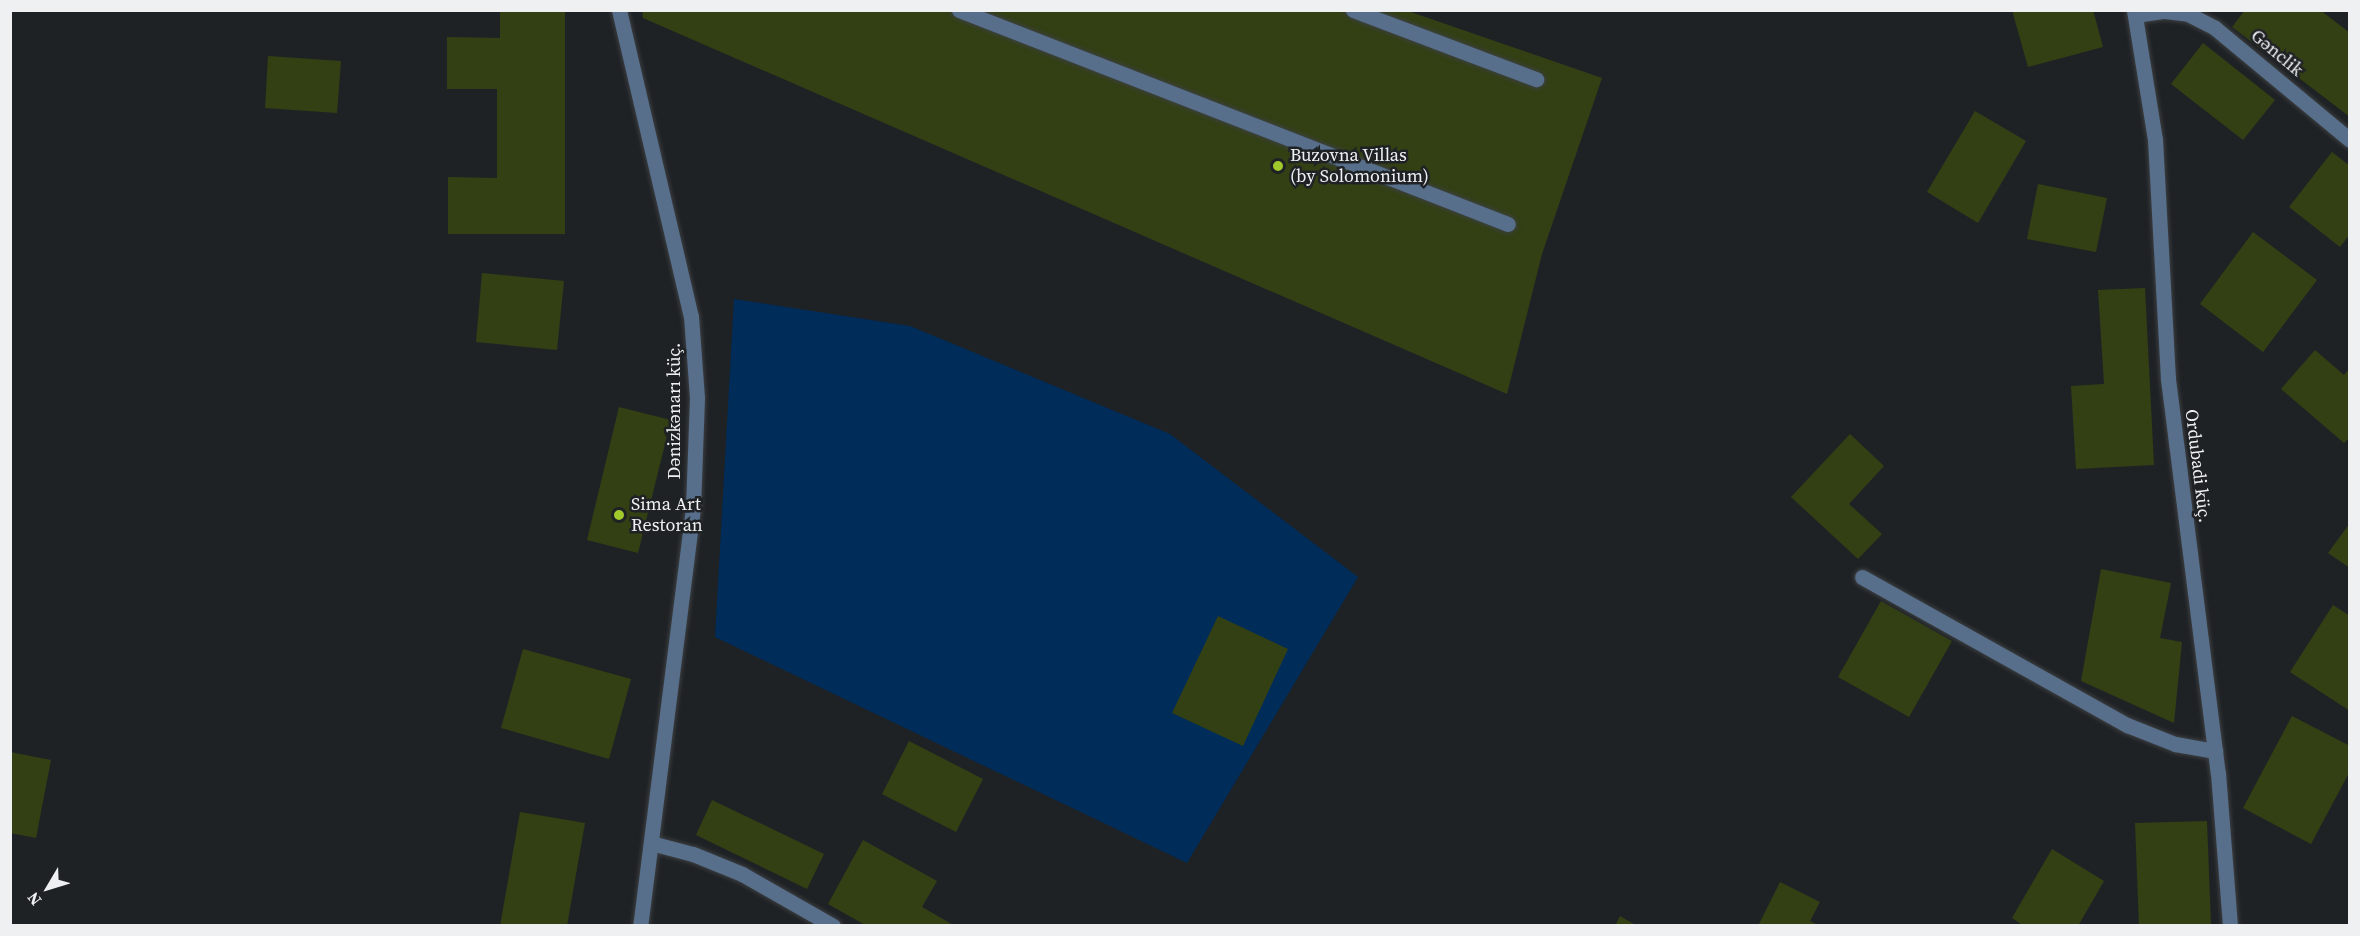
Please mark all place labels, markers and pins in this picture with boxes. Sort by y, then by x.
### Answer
place label: Buzovna Villas (by Solomonium) [1290,145,1429,188]
marker: Buzovna Villas (by Solomonium) [1271,159,1285,173]
place label: Sima Art Restoran [631,494,703,536]
marker: Sima Art Restoran [612,508,626,522]

